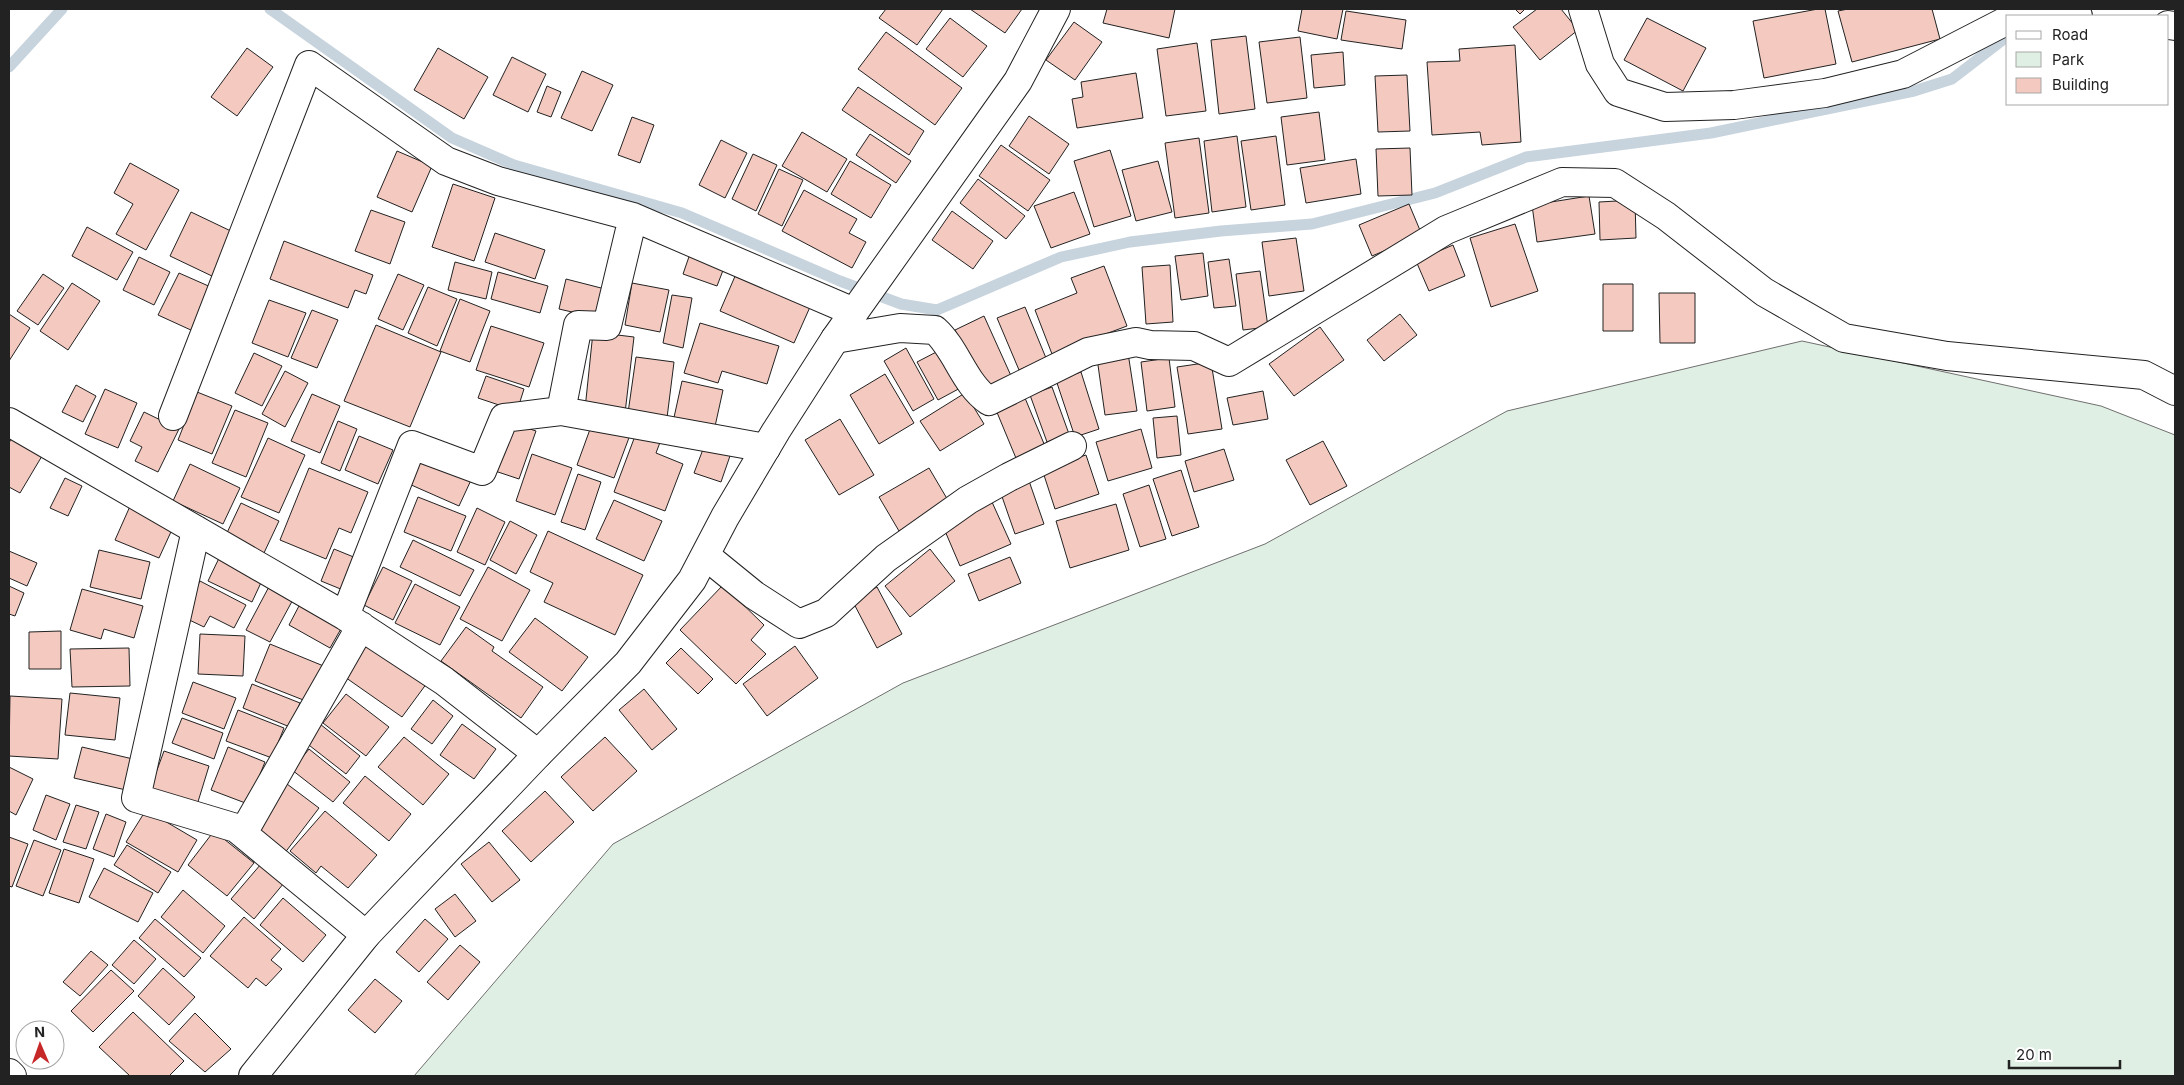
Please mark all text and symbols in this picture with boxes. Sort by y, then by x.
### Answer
legend [2006,15,2169,105]
text: Road [2052,25,2088,44]
text: Park [2052,50,2085,69]
text: Building [2052,75,2109,94]
north arrow [15,1020,65,1070]
text: N [34,1023,45,1040]
scale bar [2009,1038,2120,1070]
text: 20 m [2016,1045,2052,1064]

